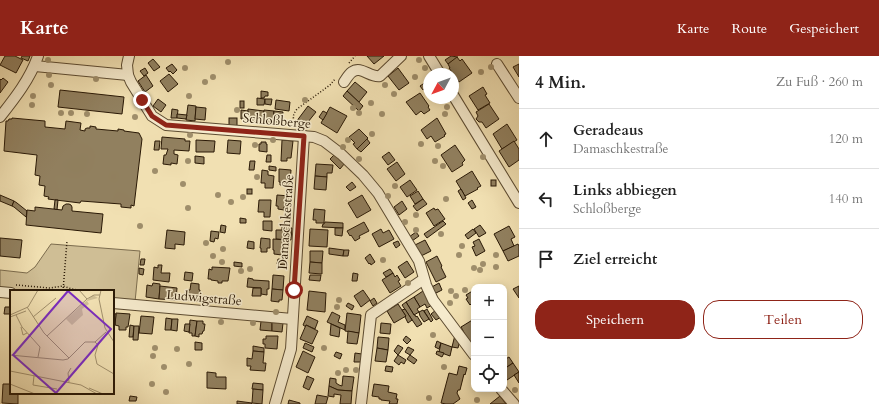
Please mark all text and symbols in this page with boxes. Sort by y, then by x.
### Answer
text: Karte [20,15,69,41]
text: Karte [677,19,709,38]
text: Route [731,19,767,38]
text: Gespeichert [789,19,859,38]
north arrow [423,68,459,104]
text: 4 Min. [535,71,586,94]
text: Zu Fuß · 260 m [776,73,863,91]
route end [133,91,151,109]
street label: Schloßberge [242,109,312,133]
text: Geradeaus [573,120,643,140]
icon: ahead [535,128,557,150]
text: 120 m [829,130,863,148]
text: Damaschkestraße [573,140,669,158]
street label: Damaschkestraße [274,174,298,270]
text: Links abbiegen [573,180,677,200]
icon: left [535,188,557,210]
text: 140 m [829,190,863,208]
text: Schloßberge [573,200,641,218]
icon: arrive [535,248,557,270]
text: Ziel erreicht [573,249,657,269]
route start [285,281,303,299]
map controls [471,284,507,392]
button: + [471,284,507,320]
street label: Ludwigstraße [165,286,243,310]
inset map [10,290,114,394]
button: Speichern [535,300,695,339]
button: Teilen [703,300,863,339]
button: − [471,320,507,356]
button: locate [471,356,507,392]

